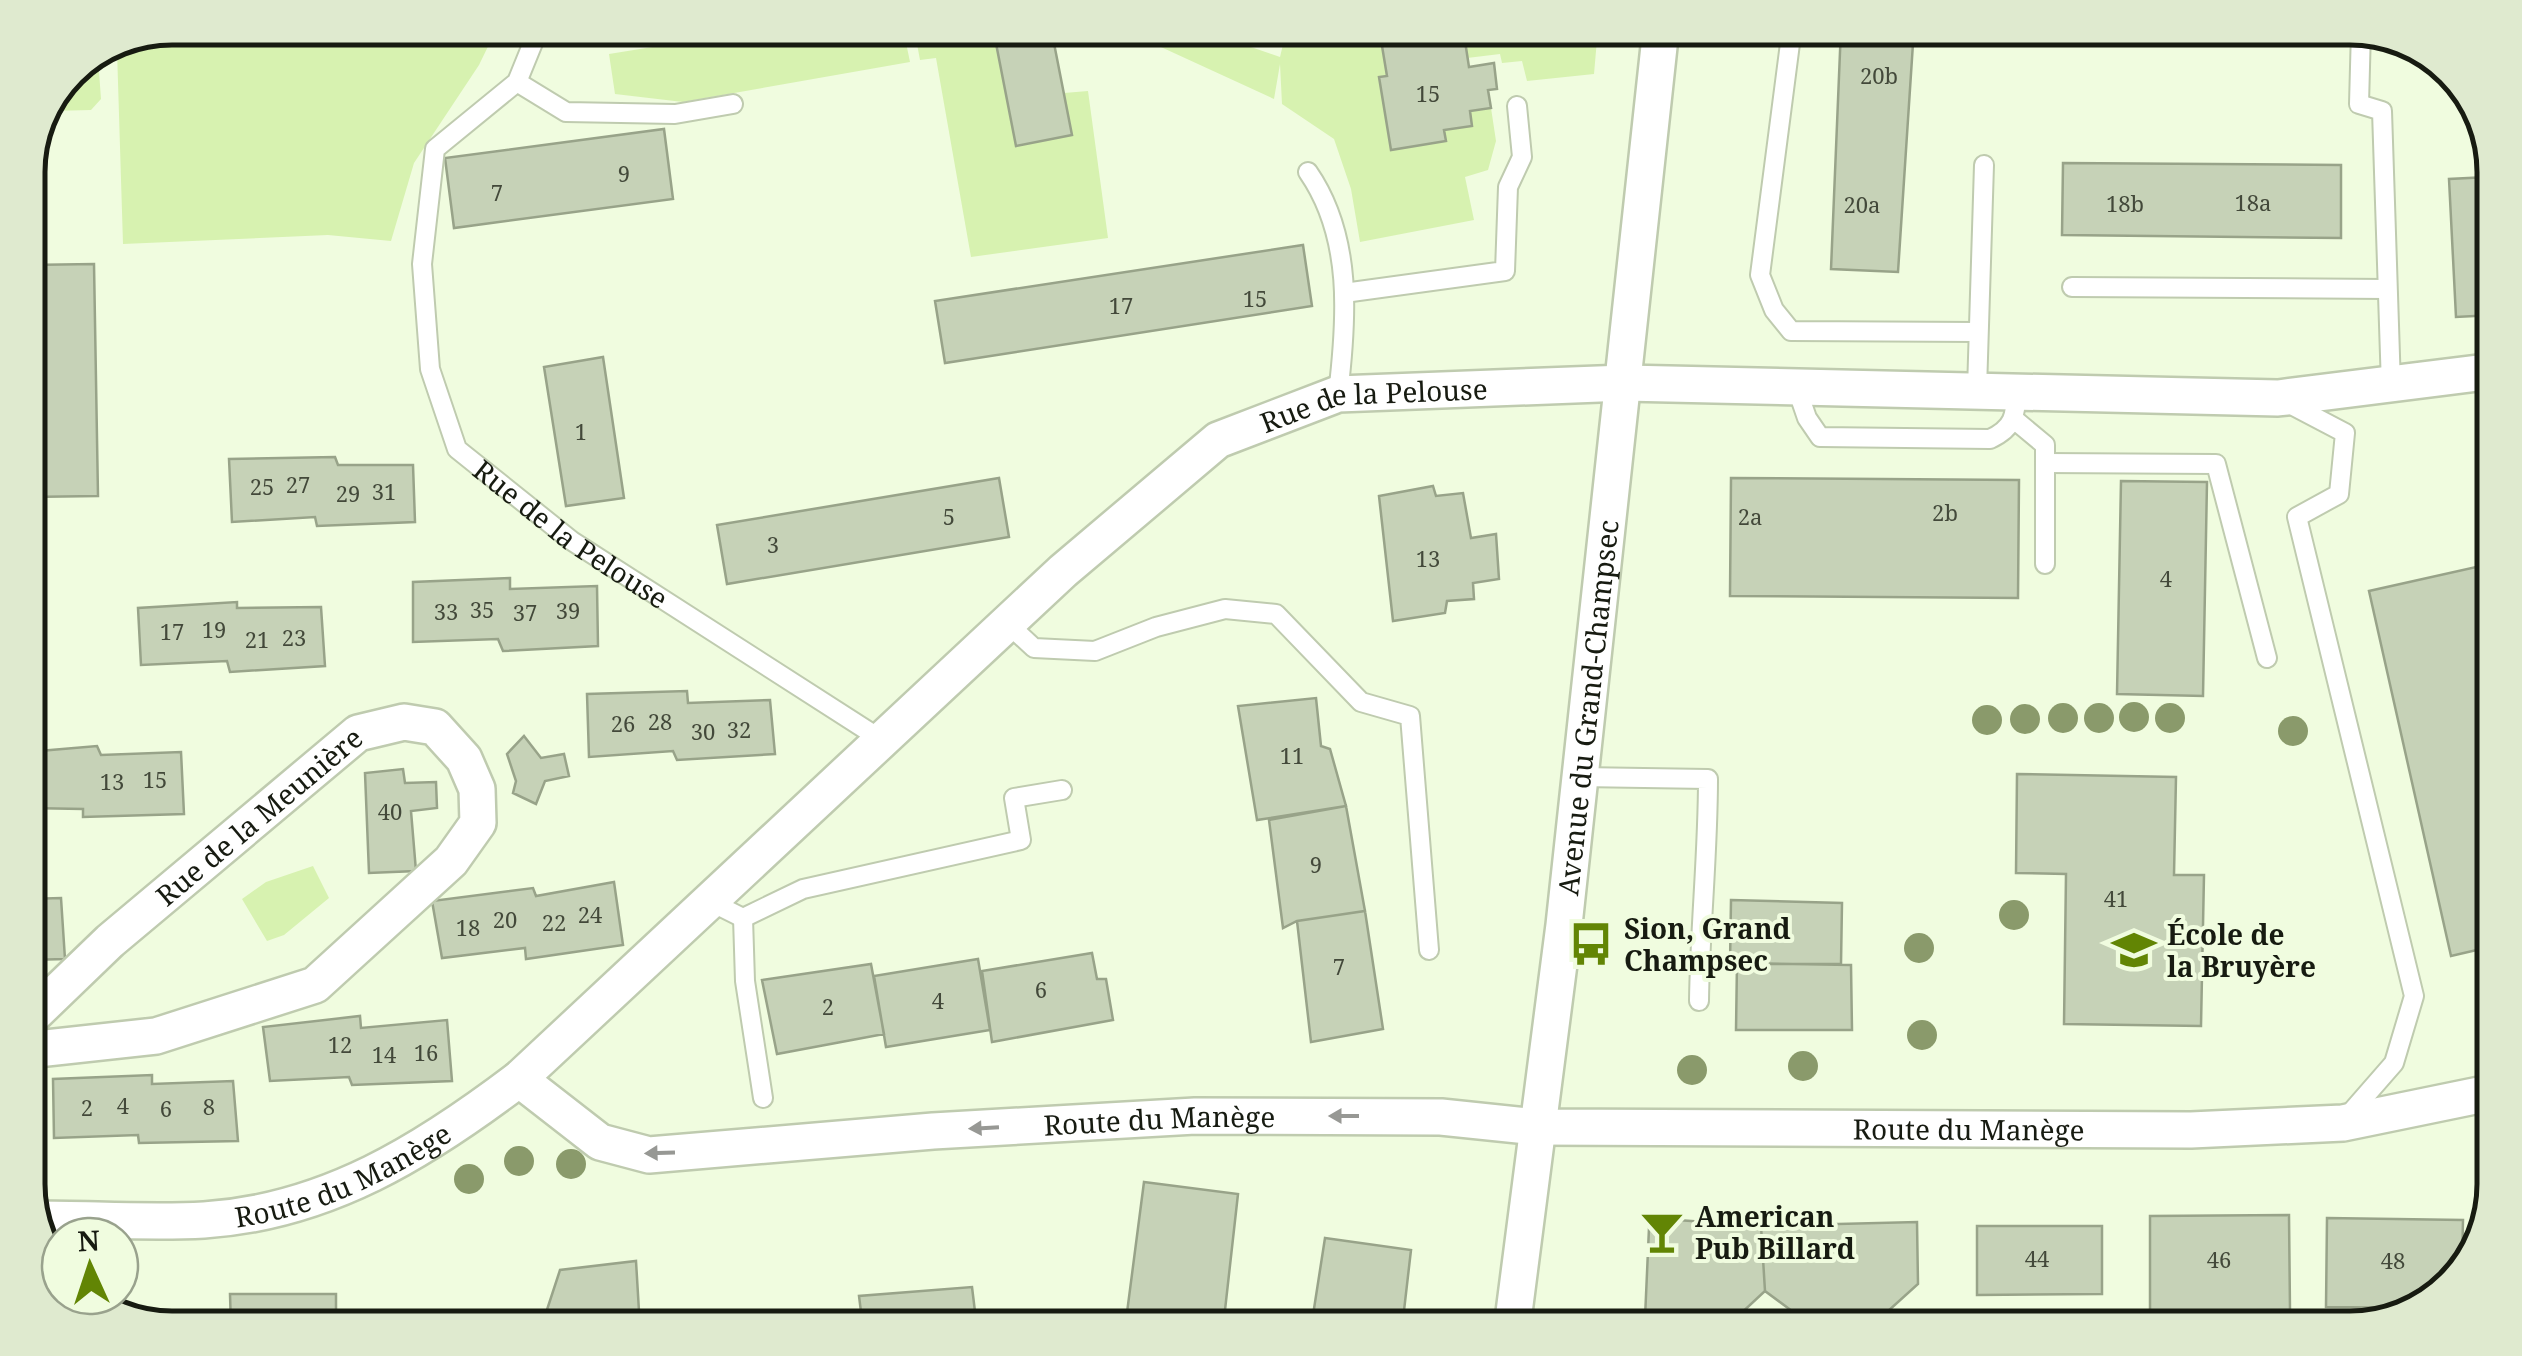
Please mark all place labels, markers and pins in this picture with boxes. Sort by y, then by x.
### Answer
place label: Sion, Grand Champsec [1624,909,1791,979]
place label: École de la Bruyère [2167,915,2316,985]
bus stop icon: Sion, Grand Champsec [1567,920,1615,968]
school or university icon: École de la Bruyère [2110,926,2158,974]
place label: American Pub Billard [1695,1197,1855,1267]
bar icon: American Pub Billard [1638,1208,1686,1256]

